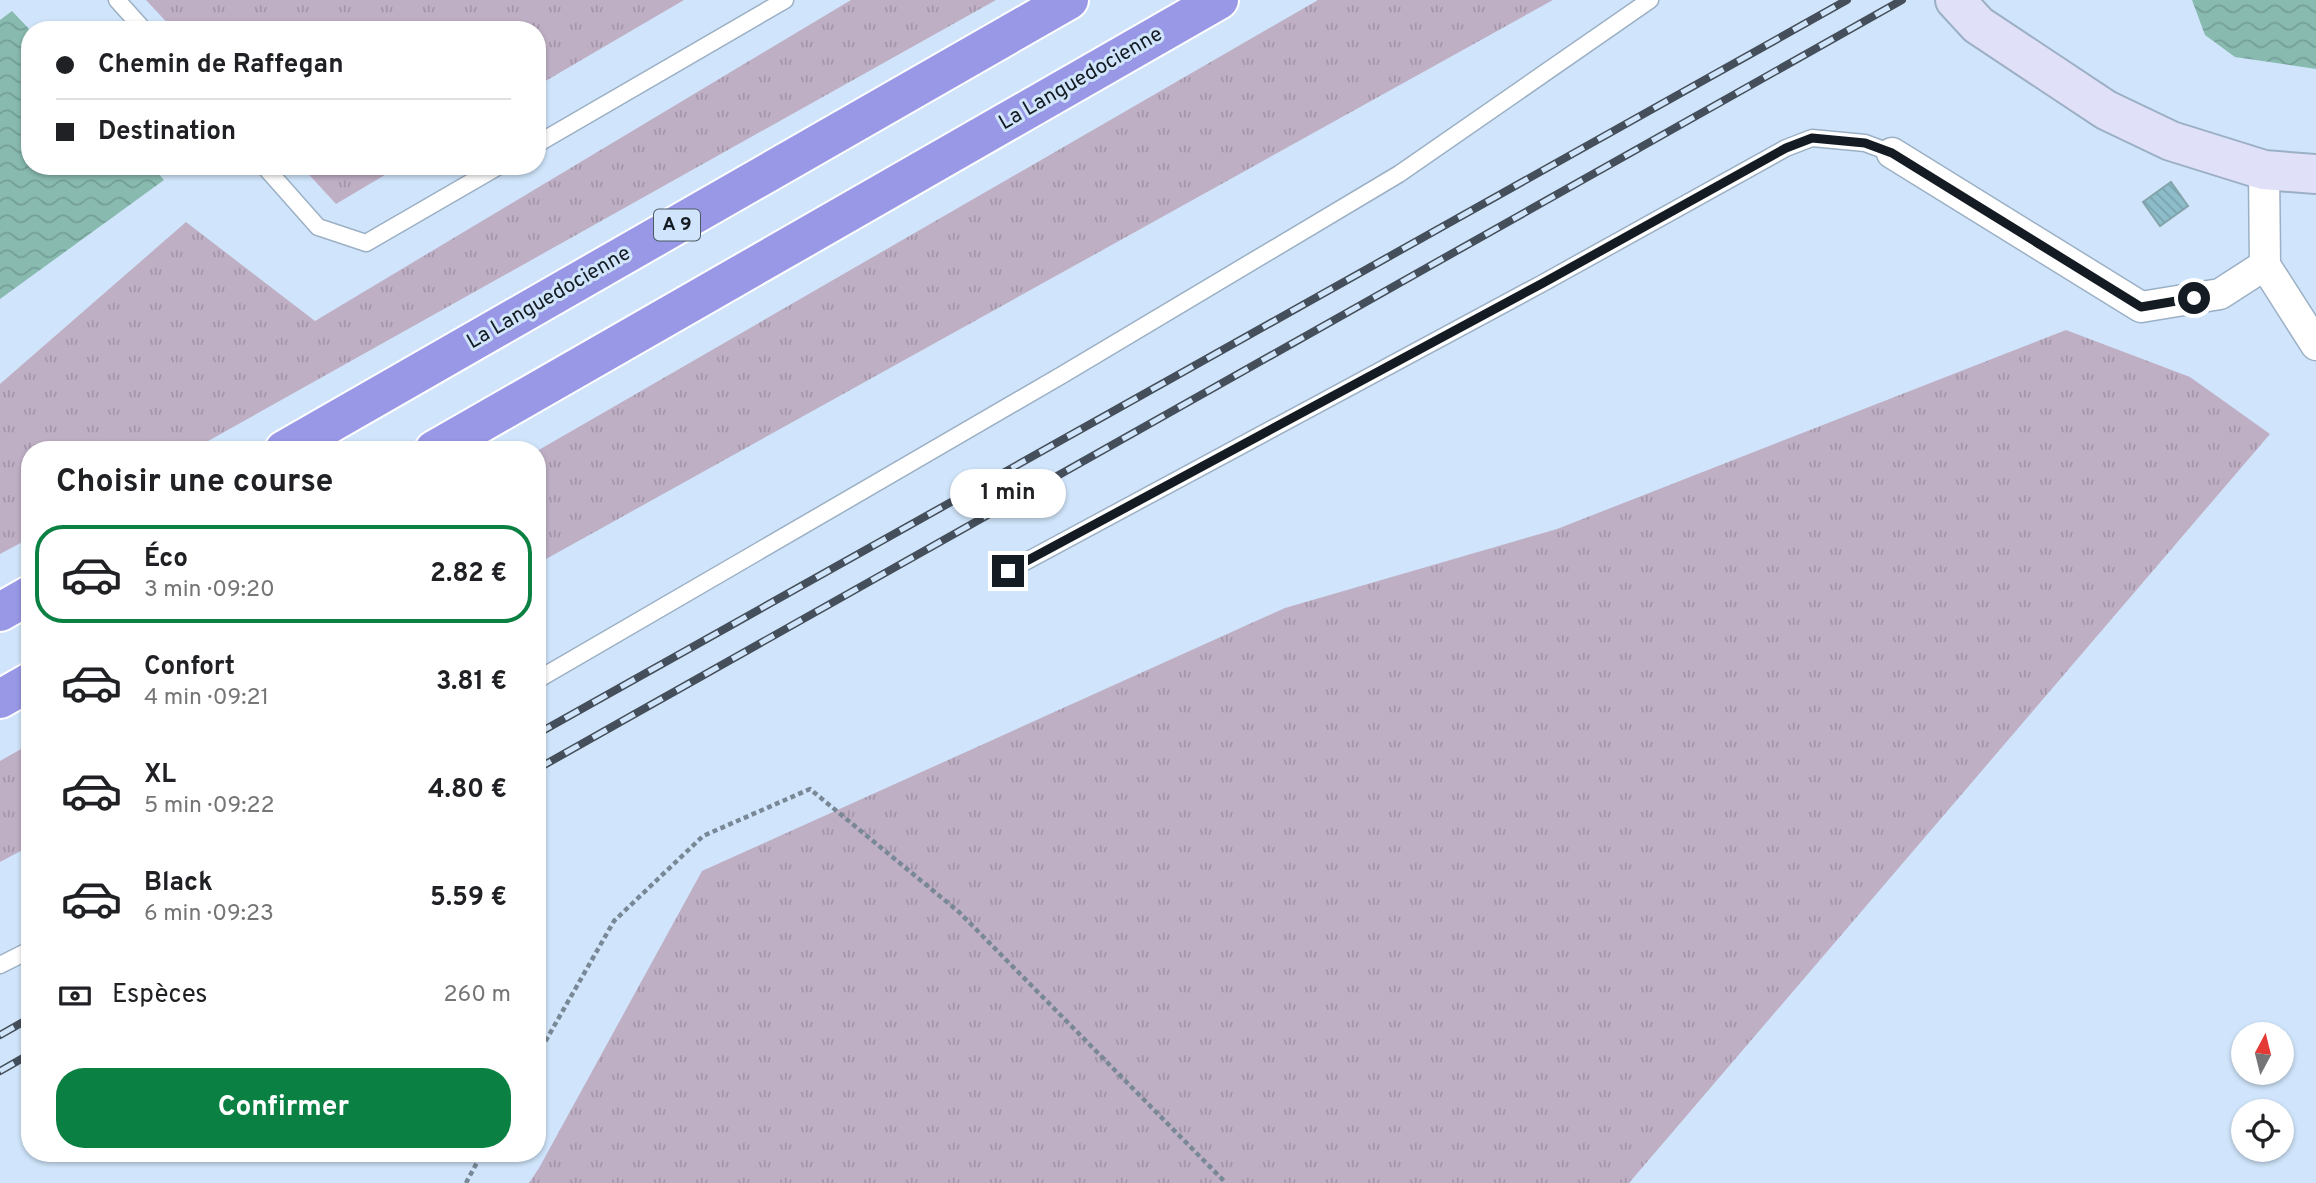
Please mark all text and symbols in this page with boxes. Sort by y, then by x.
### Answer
street label: La Languedocienne [994,21,1168,137]
text: Chemin de Raffegan [98,49,344,82]
text: Destination [98,116,236,149]
road number: A 9 [654,210,700,241]
street label: La Languedocienne [462,240,636,356]
route start [2178,282,2210,314]
text: Choisir une course [56,463,333,503]
callout: 1 min [950,470,1066,518]
text: 1 min [980,479,1036,508]
icon: car [60,543,123,606]
text: Éco [144,543,188,576]
route end [992,555,1024,587]
text: 2.82 € [430,558,507,591]
text: 3 min · 09:20 [144,576,275,605]
icon: car [60,651,123,714]
text: Confort [144,651,235,684]
text: 3.81 € [436,666,507,699]
text: 4 min · 09:21 [144,684,269,713]
icon: car [60,759,123,822]
text: XL [144,759,176,792]
text: 4.80 € [428,774,507,807]
text: 5 min · 09:22 [144,792,275,821]
icon: car [60,867,123,930]
text: Black [144,867,213,900]
text: 5.59 € [430,882,507,915]
text: 6 min · 09:23 [144,900,274,929]
icon: cash [56,977,94,1015]
text: Espèces [112,979,208,1012]
text: 260 m [444,981,511,1010]
north arrow [2231,1022,2294,1085]
map controls [2231,1022,2294,1162]
button: Confirmer [56,1068,511,1148]
button: locate [2231,1099,2294,1162]

